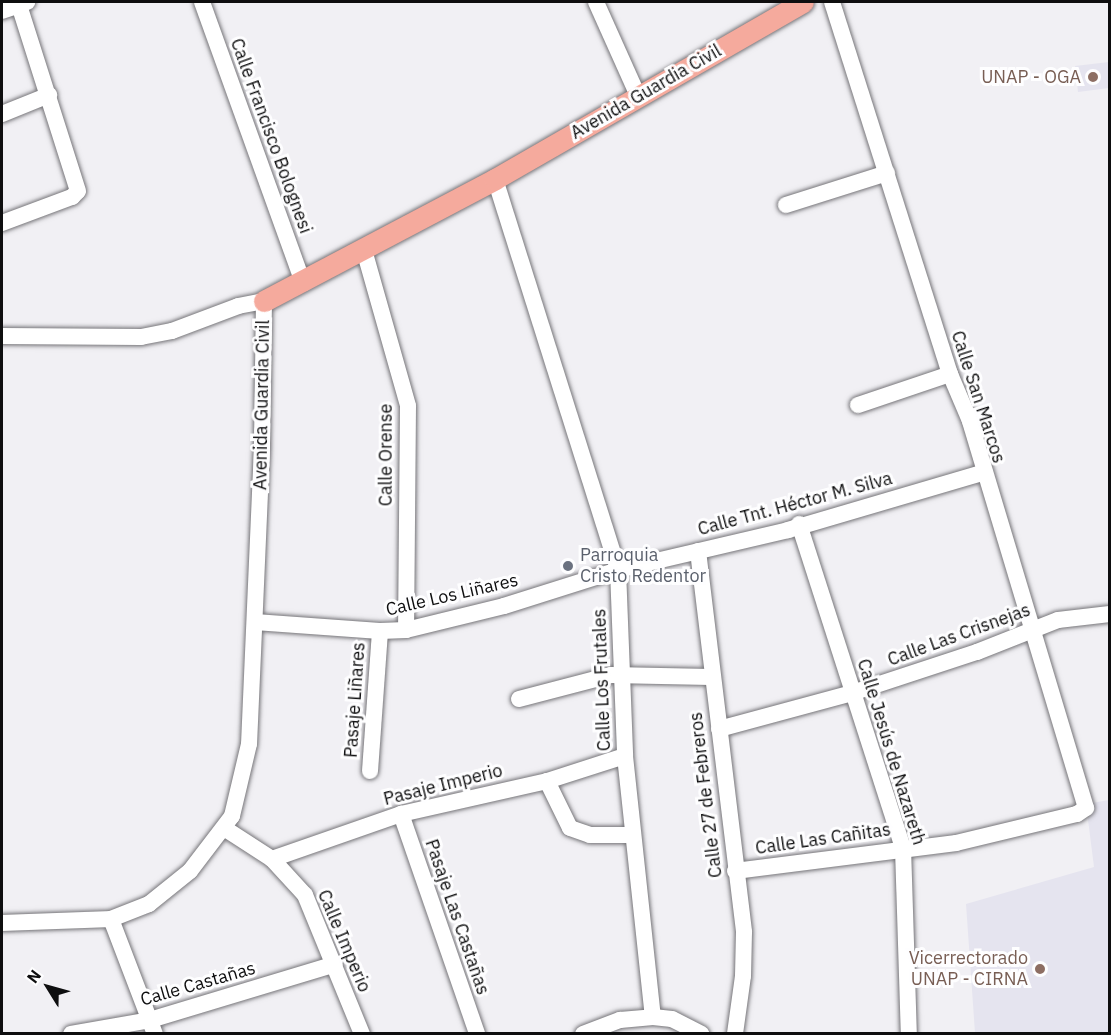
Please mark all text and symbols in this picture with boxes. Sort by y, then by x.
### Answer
street label: Calle Francisco Bolognesi [226,36,316,236]
street label: Avenida Guardia Civil [567,40,725,144]
place label: UNAP - OGA [981,66,1081,88]
marker: UNAP - OGA [1086,70,1100,84]
street label: Avenida Guardia Civil [250,320,274,490]
street label: Calle San Marcos [946,328,1010,466]
street label: Calle Orense [375,404,397,506]
street label: Calle Tnt. Héctor M. Silva [695,468,895,540]
place label: Parroquia Cristo Redentor [580,545,706,588]
marker: Parroquia Cristo Redentor [561,559,575,573]
street label: Calle Los Liñares [384,569,520,621]
street label: Calle Las Crisnejas [885,599,1033,671]
street label: Calle Los Frutales [589,608,615,752]
street label: Pasaje Liñares [340,641,370,759]
street label: Calle Jesús de Nazareth [852,656,930,848]
street label: Calle 27 de Febreros [685,711,727,879]
street label: Pasaje Imperio [381,760,505,810]
street label: Calle Las Cañitas [754,819,892,859]
street label: Pasaje Las Castañas [420,836,494,998]
street label: Calle Imperio [313,887,375,995]
place label: Vicerrectorado UNAP - CIRNA [909,948,1028,990]
north arrow [18,957,78,1017]
street label: Calle Castañas [138,957,258,1011]
marker: Vicerrectorado UNAP - CIRNA [1033,962,1047,976]
text: N [22,966,45,987]

